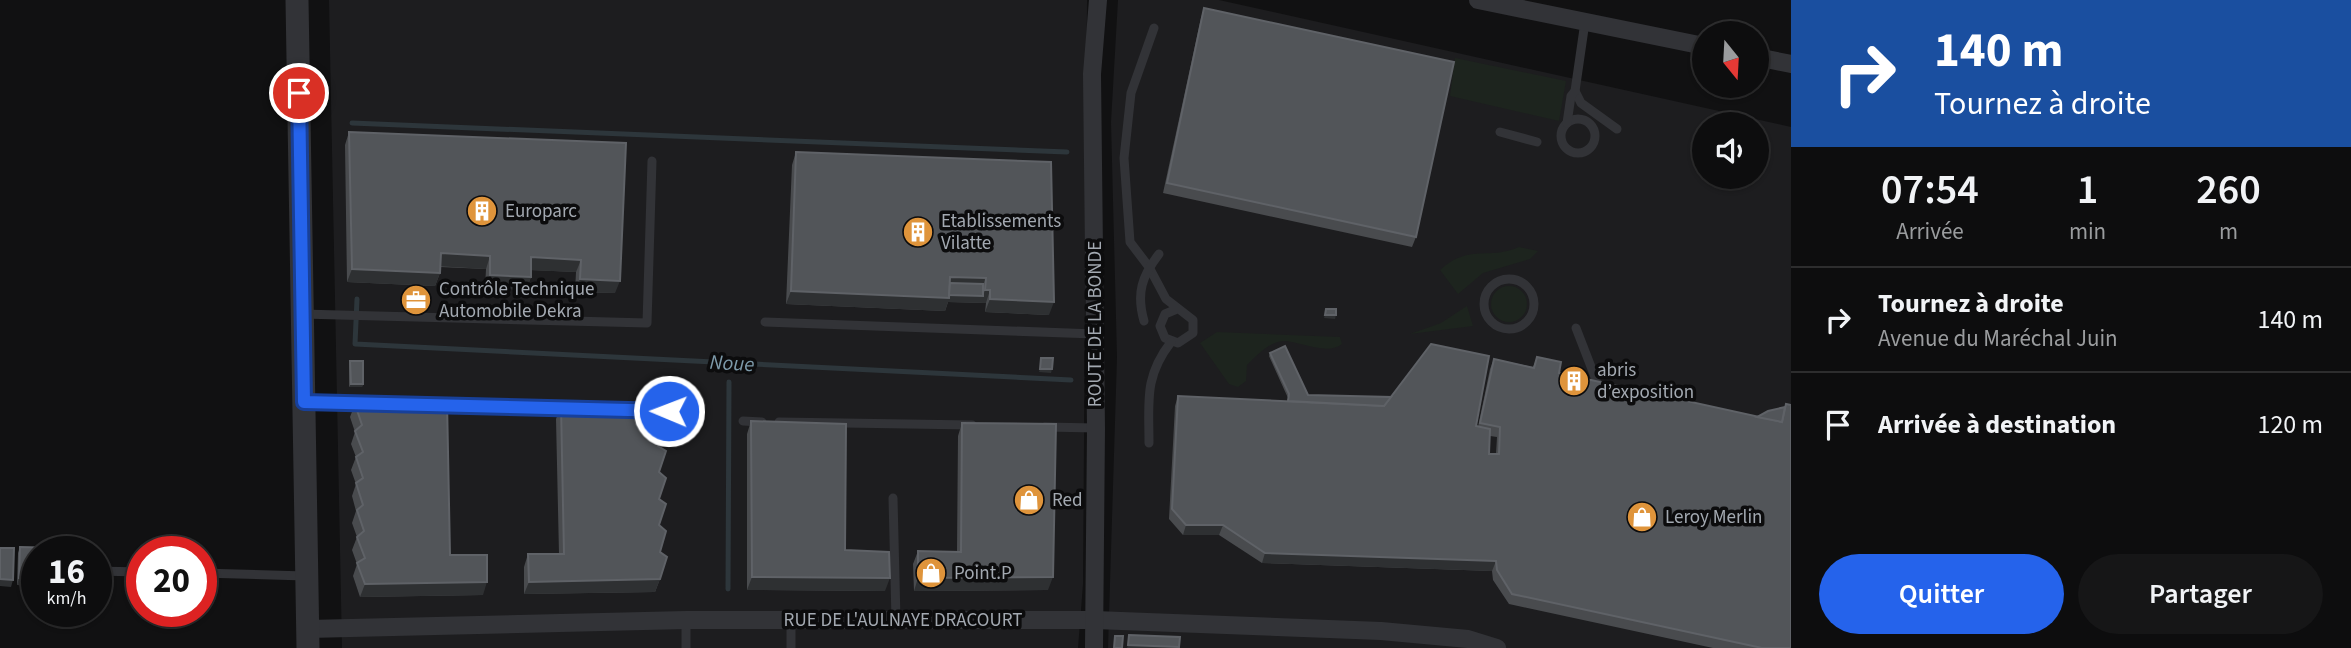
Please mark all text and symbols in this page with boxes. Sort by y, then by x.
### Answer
text: 140 m [1934,16,2063,86]
north arrow [1692,21,1769,98]
map controls [1692,21,1769,189]
icon: right [1819,28,1910,119]
pin [269,63,329,123]
icon: arrive [280,74,318,112]
text: Tournez à droite [1934,81,2151,127]
button: sound [1692,112,1769,189]
text: 07:54 [1881,160,1979,220]
text: 1 [2077,160,2098,220]
text: 260 [2196,160,2261,220]
building icon: Europarc [465,194,499,228]
place label: Europarc [505,198,577,225]
place label: Etablissements Vilatte [941,208,1061,257]
building icon: Etablissements Vilatte [901,215,935,249]
text: Arrivée [1896,215,1964,248]
text: min [2069,215,2106,248]
text: m [2219,215,2238,248]
street label: ROUTE DE LA BONDE [1082,241,1109,407]
place label: Contrôle Technique Automobile Dekra [439,276,594,325]
office icon: Contrôle Technique Automobile Dekra [399,283,433,317]
text: Tournez à droite [1878,285,2064,322]
icon: right [1819,301,1857,339]
text: 140 m [2257,301,2323,338]
text: Avenue du Maréchal Juin [1878,322,2118,355]
water label: Noue [709,347,755,379]
place label: abris d’exposition [1597,357,1694,406]
building icon: abris d’exposition [1557,364,1591,398]
position arrow [632,374,706,448]
icon: arrive [1819,406,1857,444]
text: Arrivée à destination [1878,406,2116,443]
text: 120 m [2257,406,2323,443]
shop icon: Red [1012,483,1046,517]
place label: Red [1052,487,1083,514]
shop icon: Leroy Merlin [1625,500,1659,534]
place label: Leroy Merlin [1665,504,1762,531]
speed limit sign: 20 [126,536,217,627]
text: 16 [48,547,85,597]
button: Quitter [1819,554,2064,634]
button: Partager [2078,554,2323,634]
shop icon: Point.P [914,556,948,590]
place label: Point.P [954,560,1012,587]
text: km/h [47,586,86,611]
street label: RUE DE L'AULNAYE DRACOURT [784,607,1022,634]

